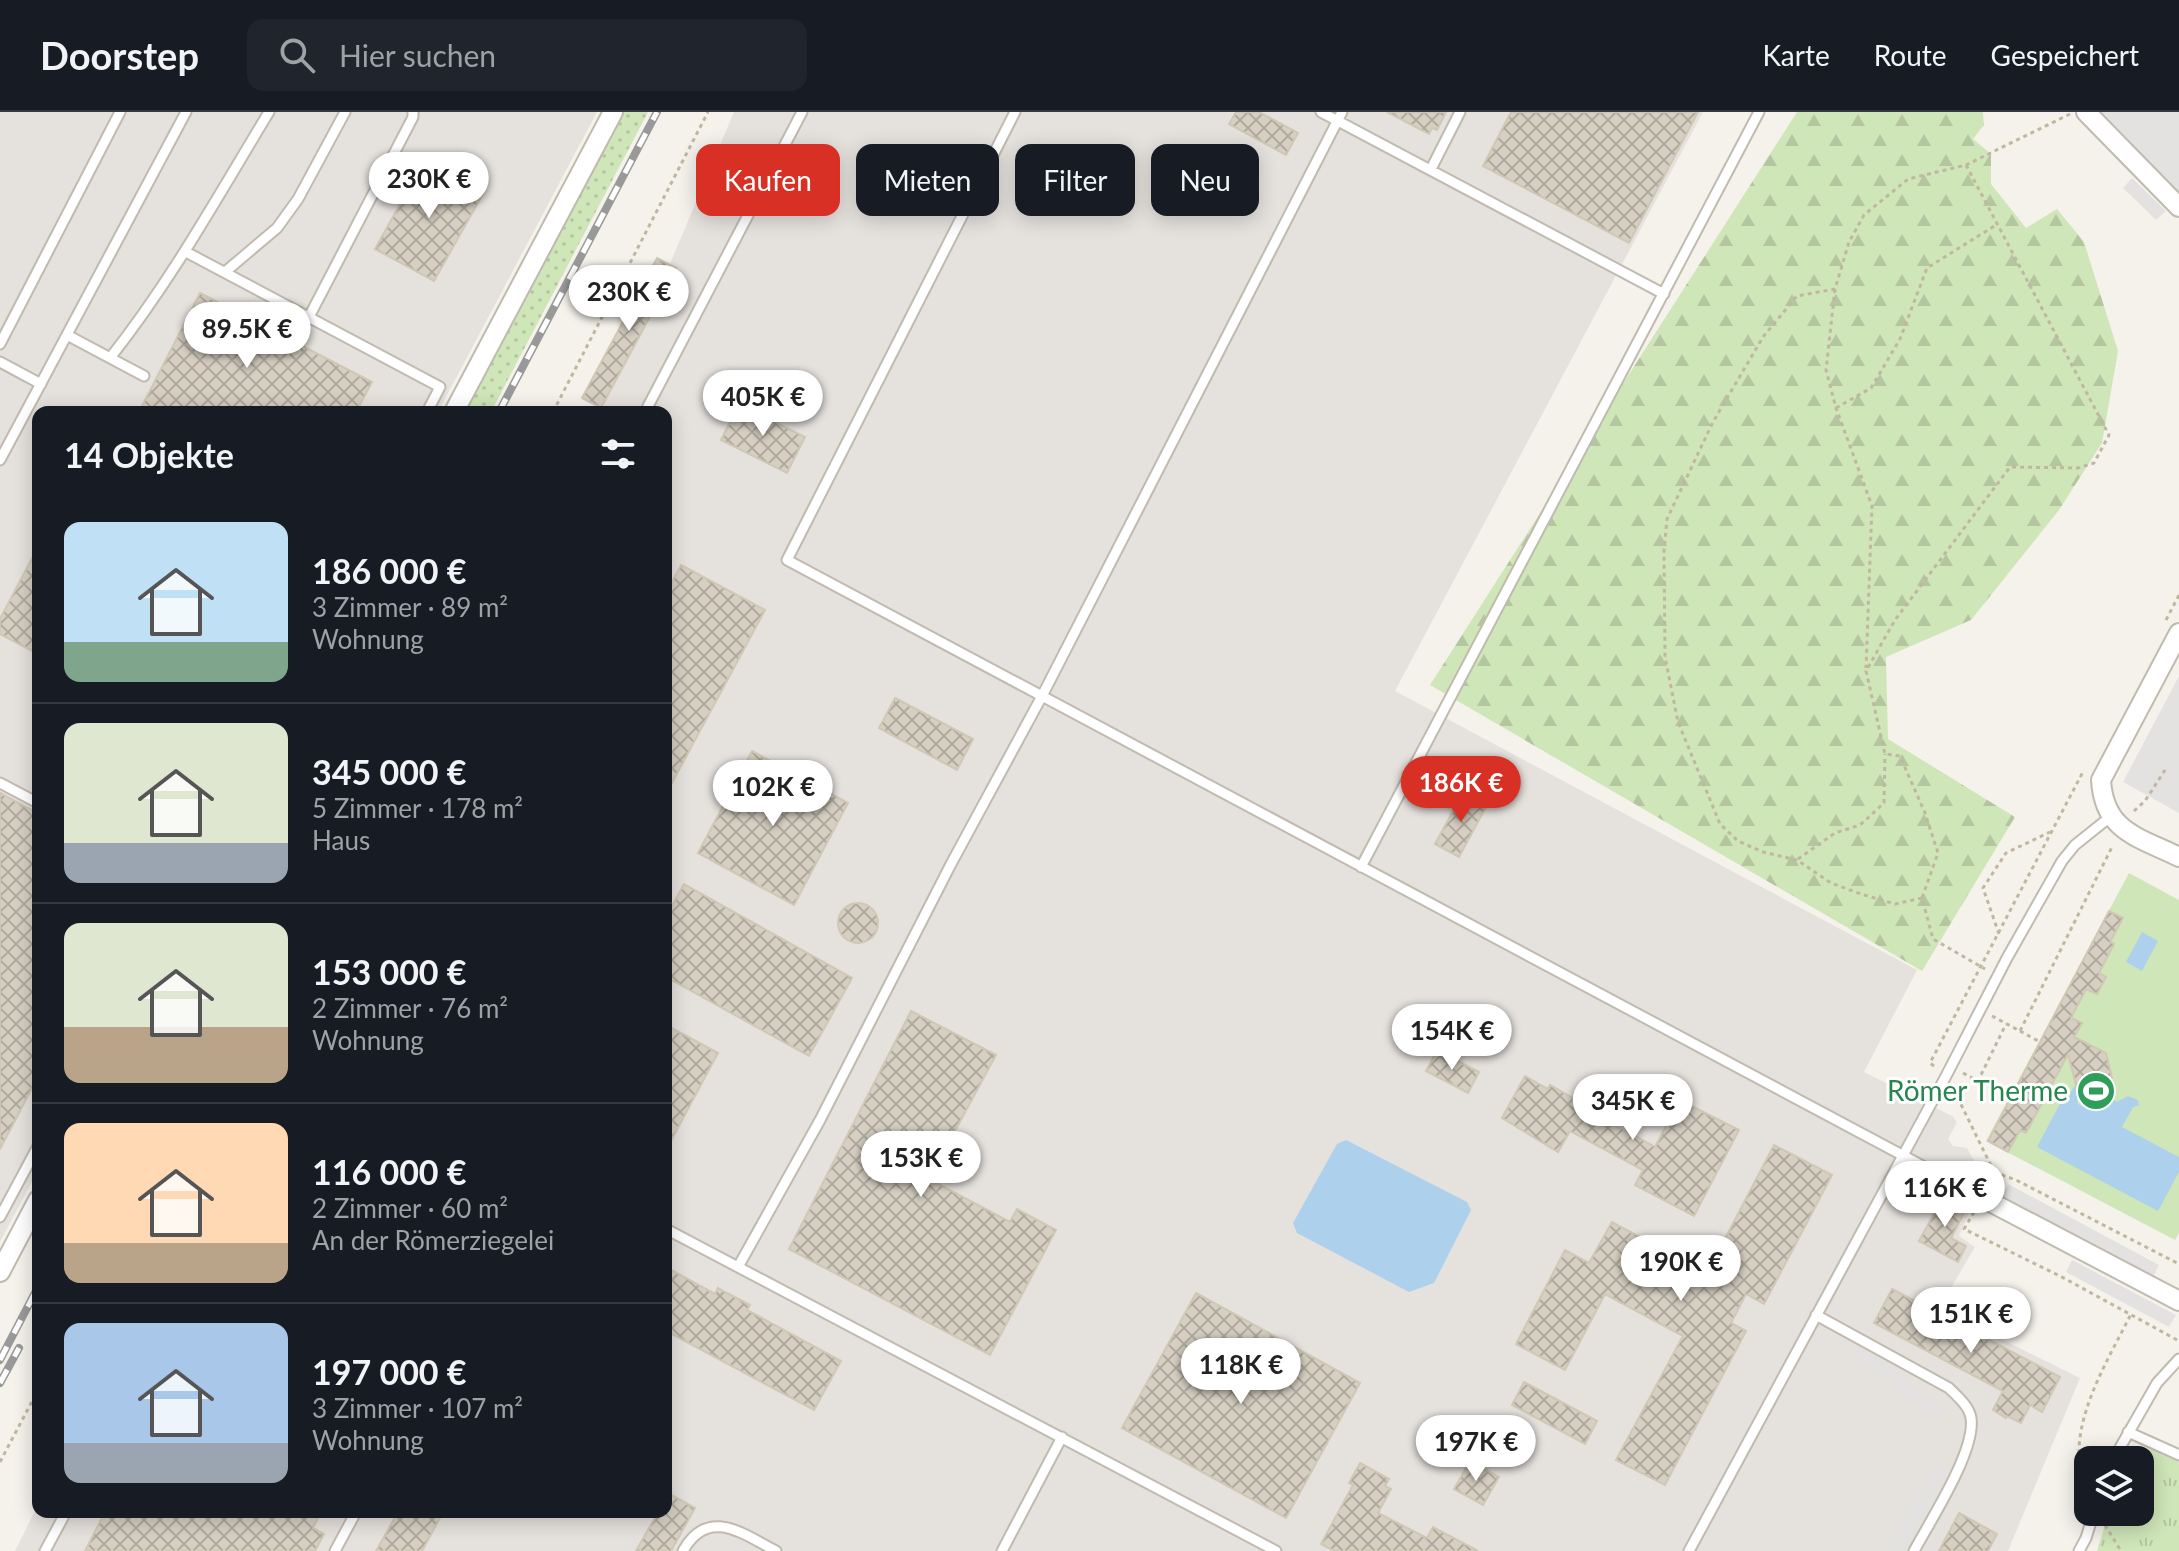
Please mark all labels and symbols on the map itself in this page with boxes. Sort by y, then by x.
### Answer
pin: 230K € [364,152,494,220]
pin: 230K € [564,265,694,333]
pin: 89.5K € [173,302,321,370]
pin: 405K € [698,370,828,438]
pin: 186K € [1396,756,1526,824]
pin: 102K € [708,760,838,828]
pin: 154K € [1387,1004,1517,1072]
sports icon: Römer Therme [2075,1070,2117,1112]
place label: Römer Therme [1887,1073,2068,1107]
pin: 345K € [1568,1074,1698,1142]
pin: 153K € [856,1131,986,1199]
pin: 116K € [1880,1161,2010,1229]
pin: 190K € [1616,1235,1746,1303]
pin: 151K € [1906,1287,2036,1355]
pin: 118K € [1176,1338,1306,1406]
pin: 197K € [1411,1415,1541,1483]

